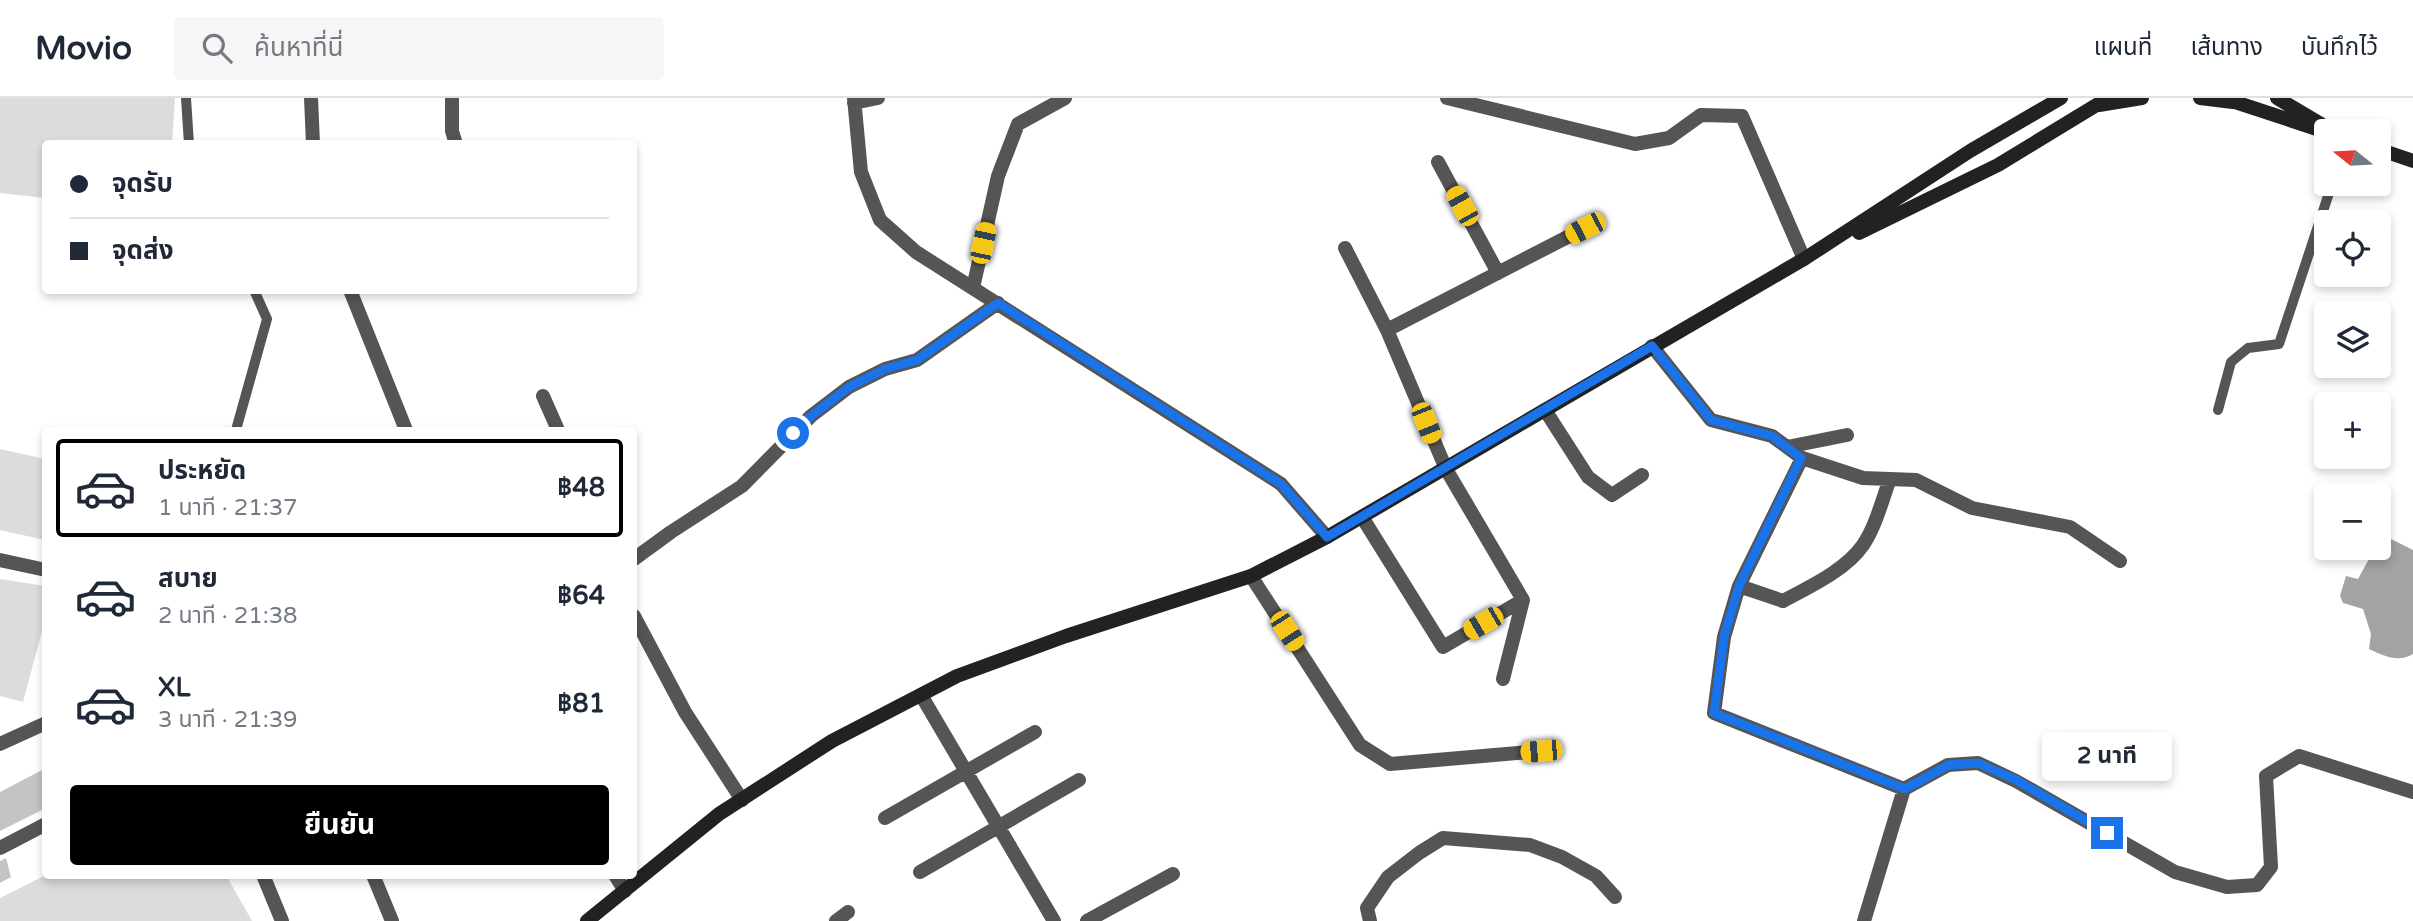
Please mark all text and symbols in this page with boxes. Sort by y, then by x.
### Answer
search box [174,17,664,80]
text: Movio [35,29,132,68]
icon: search [198,29,236,67]
text: ค้นหาที่นี่ [254,32,344,63]
text: แผนที่ [2094,33,2152,62]
text: เส้นทาง [2190,33,2263,62]
text: บันทึกไว้ [2301,33,2378,62]
north arrow [2314,119,2390,196]
map controls [2314,119,2391,560]
text: จุดรับ [112,168,173,199]
car [1443,183,1482,229]
car [1562,209,1609,247]
button: locate [2314,210,2391,287]
car [969,220,998,266]
text: จุดส่ง [112,235,174,266]
button: layers [2314,301,2391,378]
button: + [2314,392,2391,469]
car [1409,400,1444,446]
route start [777,417,809,449]
text: ประหยัด [158,455,246,486]
icon: car [74,457,137,520]
text: ฿48 [557,472,605,503]
button: − [2314,483,2391,560]
text: 1 นาที · 21:37 [158,494,298,522]
text: สบาย [158,563,218,594]
icon: car [74,565,137,628]
text: ฿64 [557,580,605,611]
text: 2 นาที · 21:38 [158,602,298,630]
car [1460,603,1507,643]
car [1267,608,1308,654]
text: XL [158,672,190,703]
icon: car [74,673,137,736]
text: ฿81 [557,688,605,719]
text: 3 นาที · 21:39 [158,706,298,734]
callout: 2 นาที [2042,732,2172,780]
car [1520,739,1563,763]
text: 2 นาที [2077,742,2137,770]
button: ยืนยัน [70,785,609,865]
route end [2091,817,2123,849]

